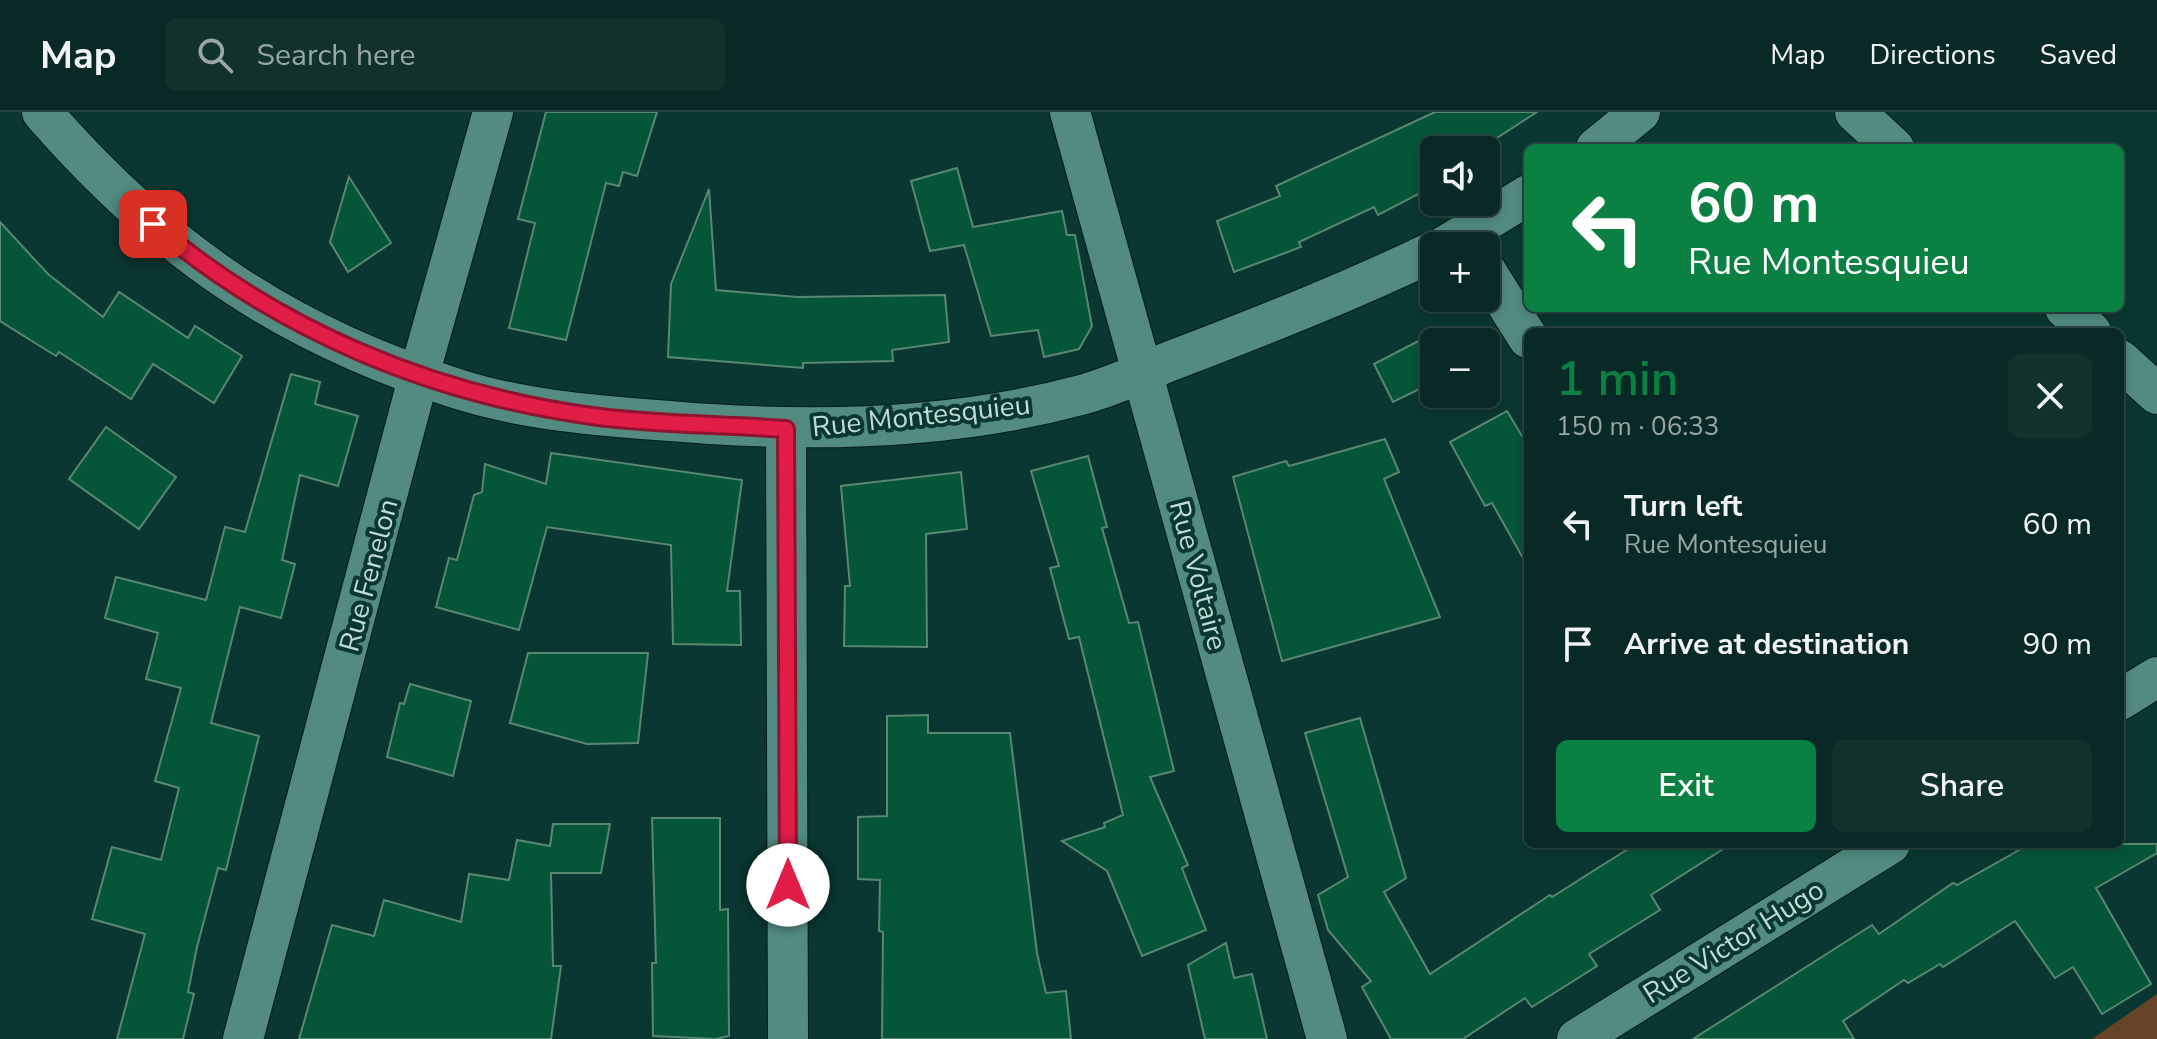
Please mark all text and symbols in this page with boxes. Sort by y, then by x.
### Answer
search box [165,19,725,91]
text: Map [40,30,117,81]
icon: search [193,33,237,77]
text: Search here [257,35,416,76]
text: Map [1770,36,1825,74]
text: Directions [1869,36,1996,74]
text: Saved [2040,36,2117,74]
map controls [1420,136,1500,408]
button: sound [1420,136,1500,216]
text: 60 m [1688,165,1819,242]
icon: left [1556,176,1660,280]
pin [119,190,187,258]
icon: arrive [131,202,175,246]
button: + [1420,232,1500,312]
text: Rue Montesquieu [1688,238,1970,287]
button: − [1420,328,1500,408]
text: 1 min [1556,346,1678,412]
button: close [2008,354,2092,438]
street label: Rue Montesquieu [810,386,1032,446]
text: 150 m · 06:33 [1556,409,1719,444]
text: Turn left [1624,486,1742,527]
street label: Rue Fenelon [330,495,408,656]
street label: Rue Voltaire [1160,496,1236,654]
icon: left [1556,502,1600,546]
text: 60 m [2023,504,2092,545]
text: Rue Montesquieu [1624,527,1827,562]
icon: arrive [1556,622,1600,666]
text: Arrive at destination [1624,624,1909,665]
text: 90 m [2023,624,2092,665]
button: Exit [1556,740,1816,832]
button: Share [1832,740,2092,832]
position arrow [746,843,830,927]
street label: Rue Victor Hugo [1636,871,1831,1013]

